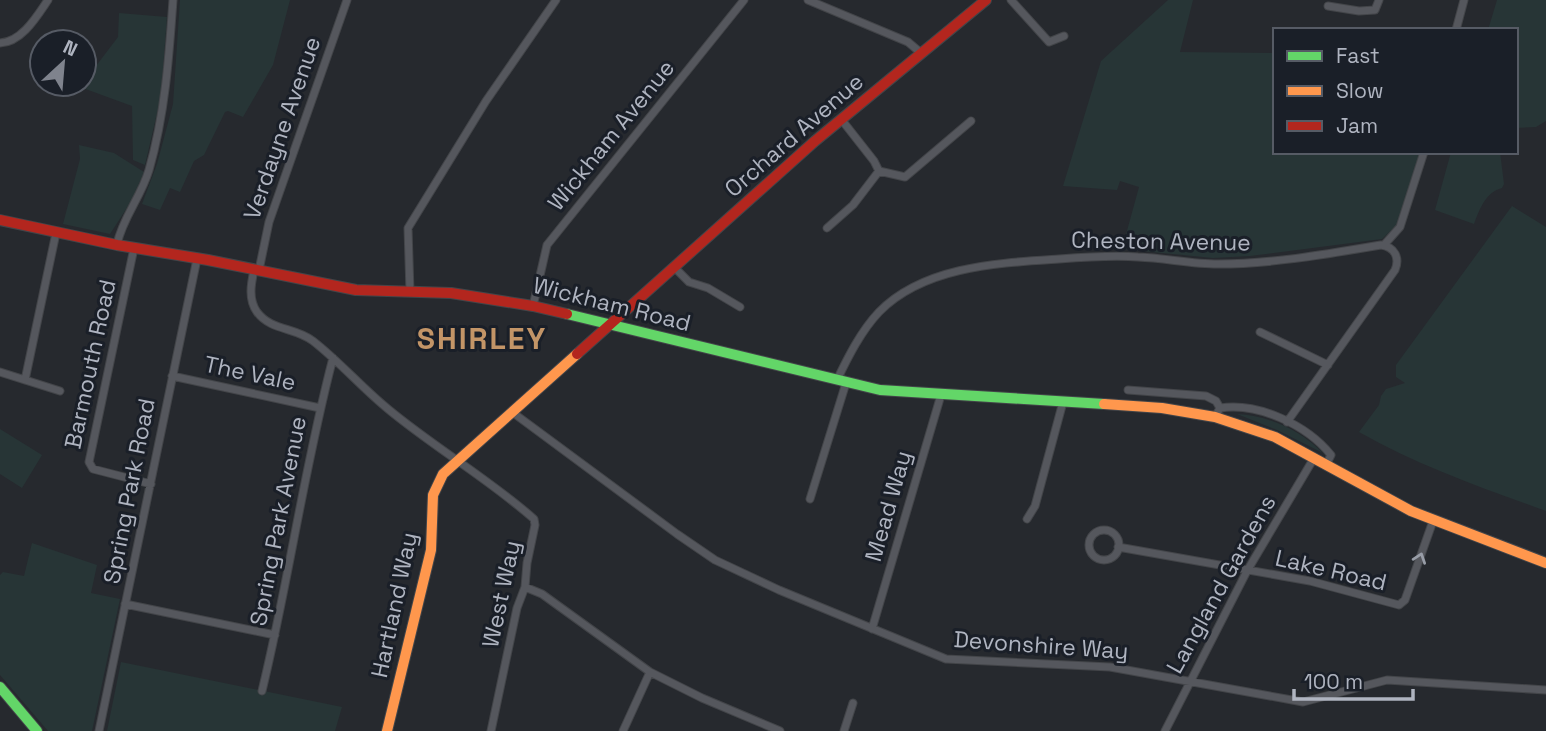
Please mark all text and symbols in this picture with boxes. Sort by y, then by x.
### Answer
north arrow [28,28,98,98]
legend [1273,28,1518,154]
street label: Verdayne Avenue [237,33,327,223]
text: N [59,34,81,62]
text: Fast [1336,42,1380,69]
street label: Wickham Avenue [541,53,681,217]
street label: Orchard Avenue [718,66,870,204]
text: Slow [1336,77,1384,104]
text: Jam [1336,112,1378,139]
street label: Cheston Avenue [1071,224,1251,258]
street label: Wickham Road [530,270,694,338]
street label: Barmouth Road [57,277,123,451]
district label: SHIRLEY [417,319,547,358]
street label: The Vale [202,349,298,397]
street label: Spring Park Road [96,396,162,586]
street label: Spring Park Avenue [243,414,313,628]
street label: Mead Way [858,447,918,565]
street label: Langland Gardens [1159,489,1283,679]
street label: Hartland Way [364,530,424,680]
street label: West Way [475,538,527,650]
street label: Lake Road [1272,543,1390,597]
one-way arrow [1412,553,1426,565]
street label: Devonshire Way [953,624,1129,666]
scale bar [1294,658,1413,702]
text: 100 m [1304,668,1363,695]

